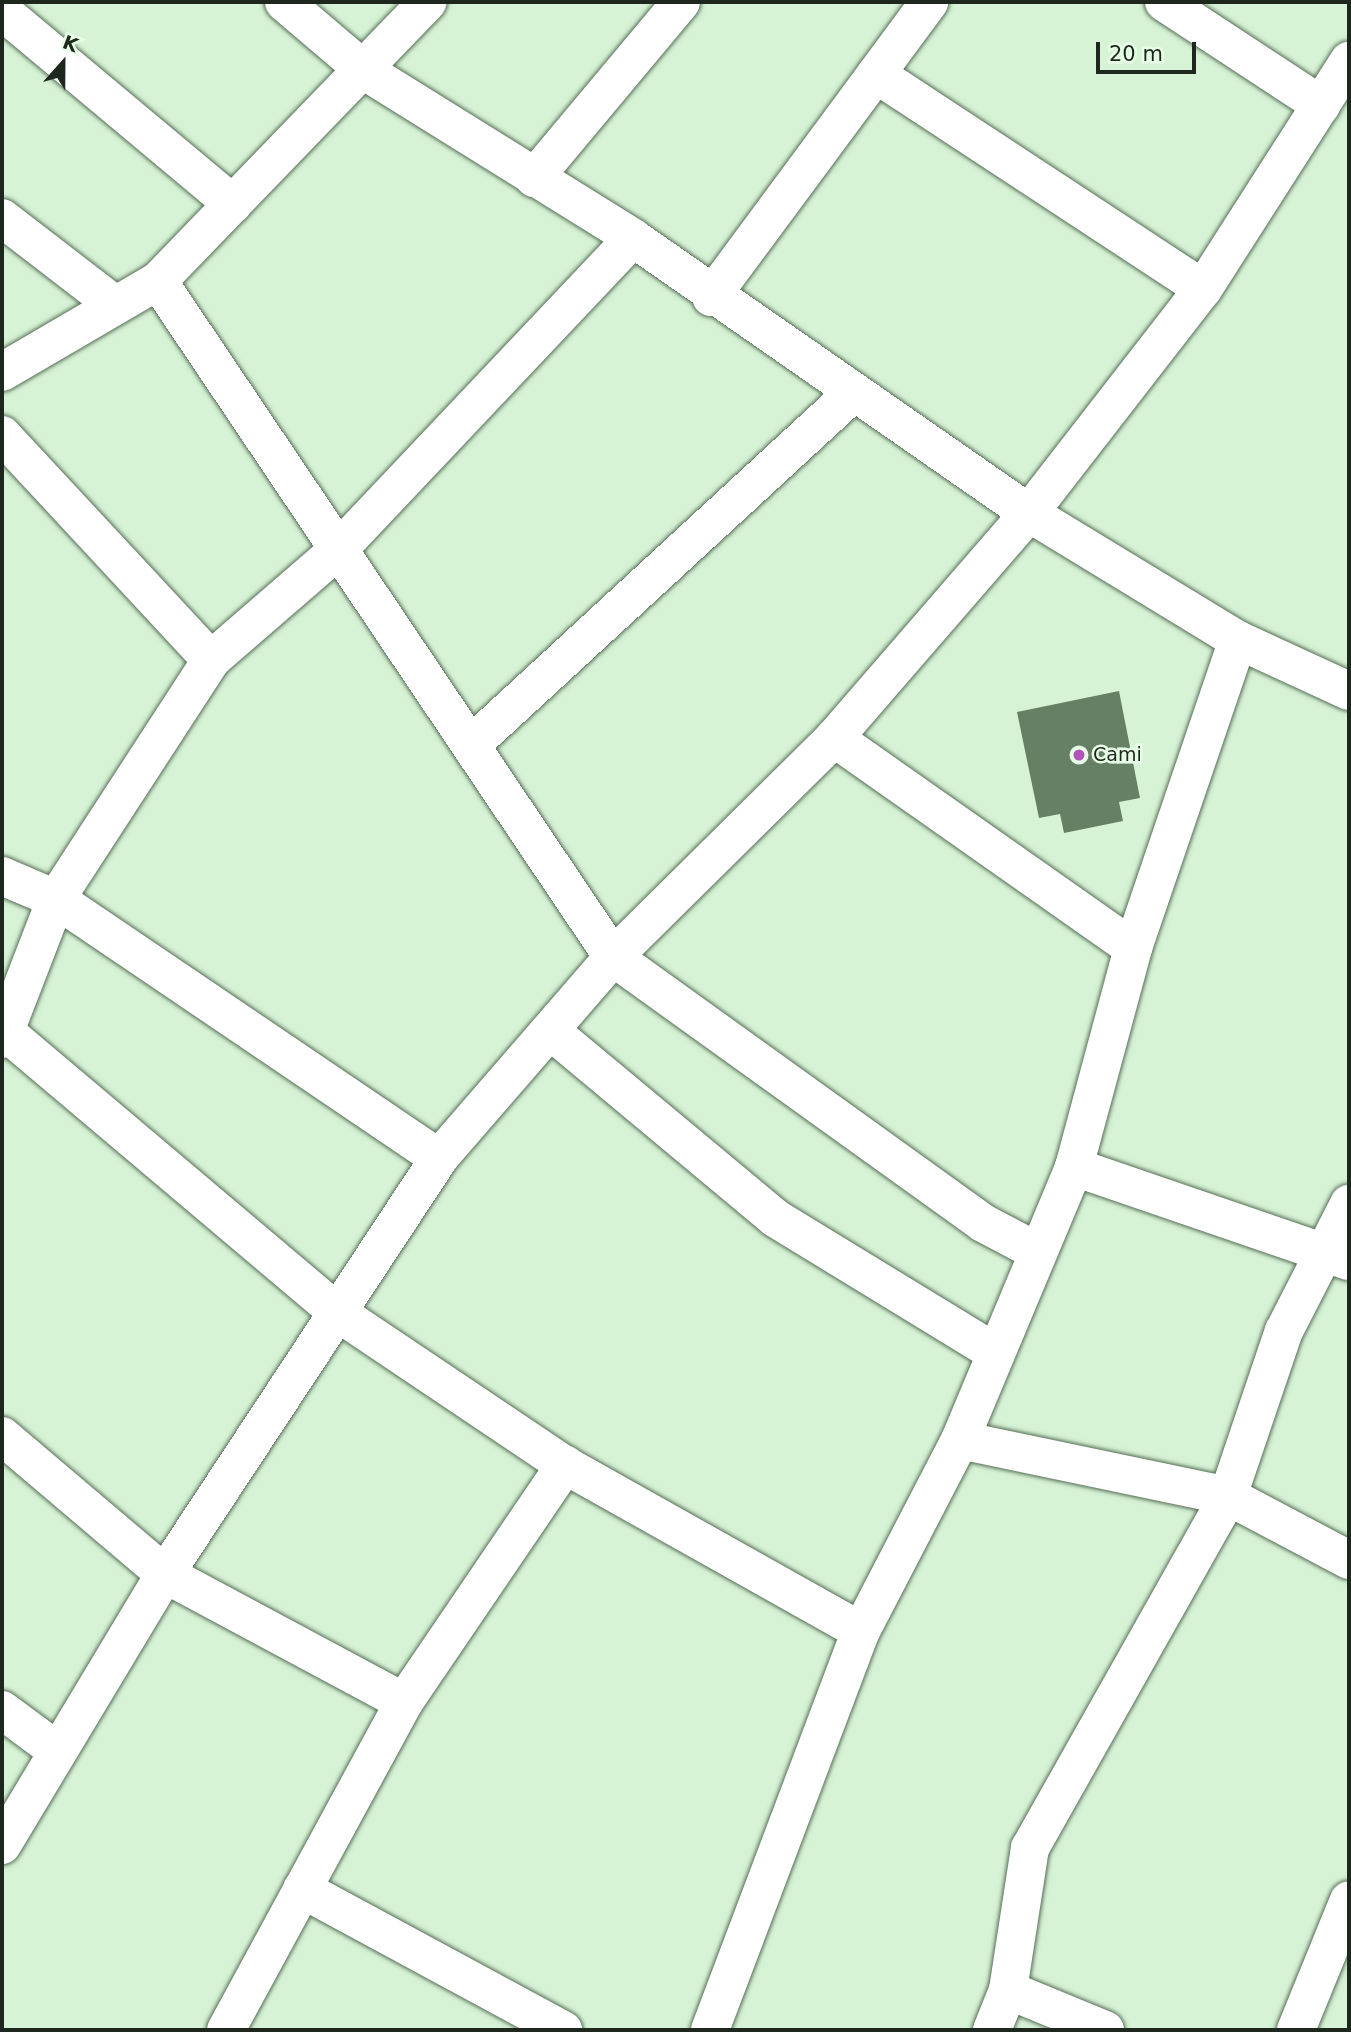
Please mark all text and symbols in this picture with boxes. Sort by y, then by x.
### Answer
north arrow [28,28,98,98]
scale bar [1099,28,1199,72]
text: K [60,30,81,56]
text: 20 m [1109,42,1163,66]
place label: Cami [1093,744,1142,766]
marker: Cami [1071,747,1087,763]

